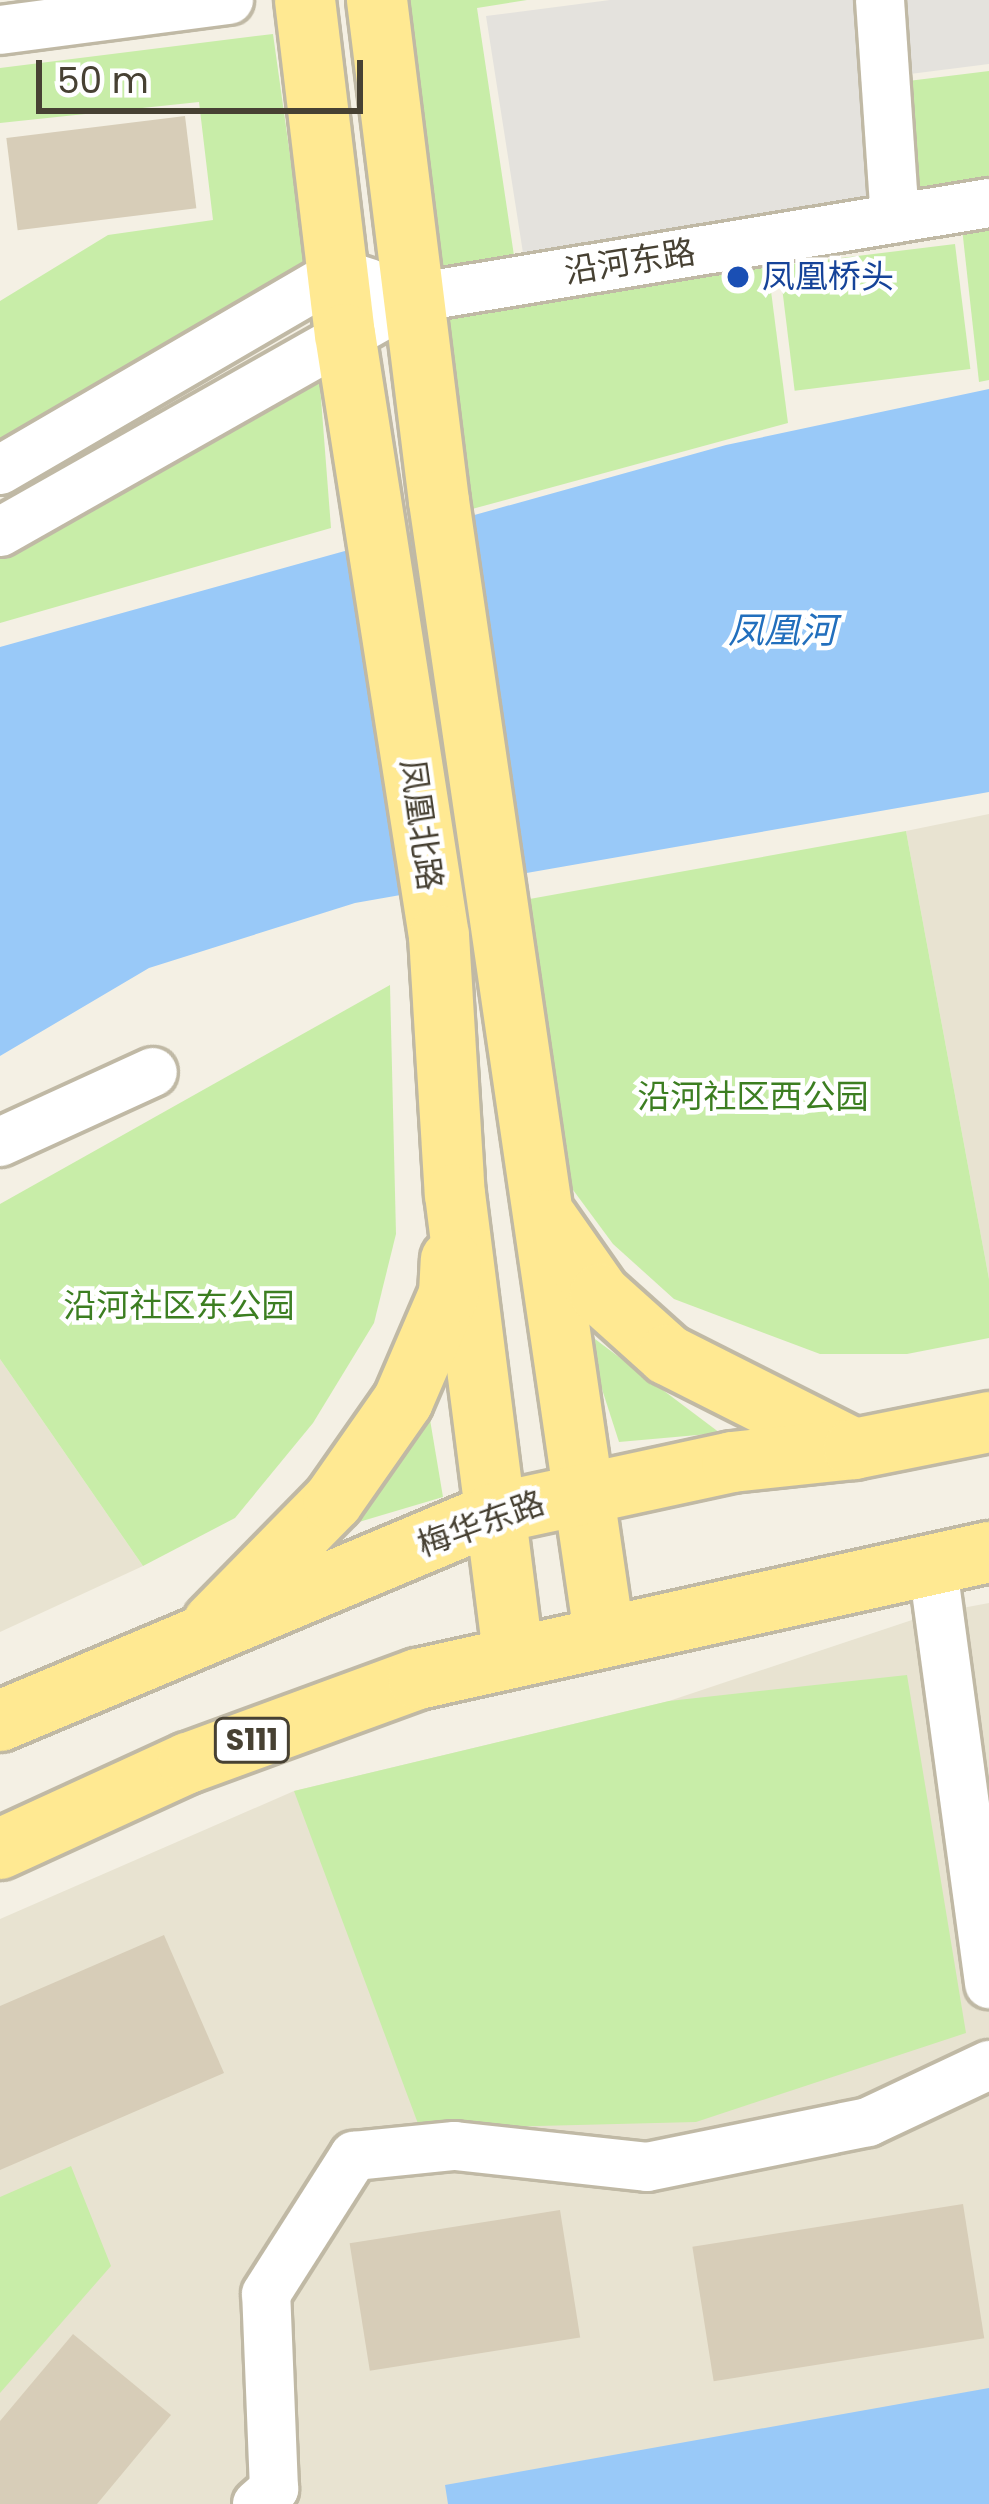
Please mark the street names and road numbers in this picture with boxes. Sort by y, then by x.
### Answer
street label: 沿河东路 [562,232,698,292]
street label: 凤凰北路 [392,757,450,893]
street label: 梅华东路 [412,1483,550,1565]
road number: S111 [213,1716,291,1764]

